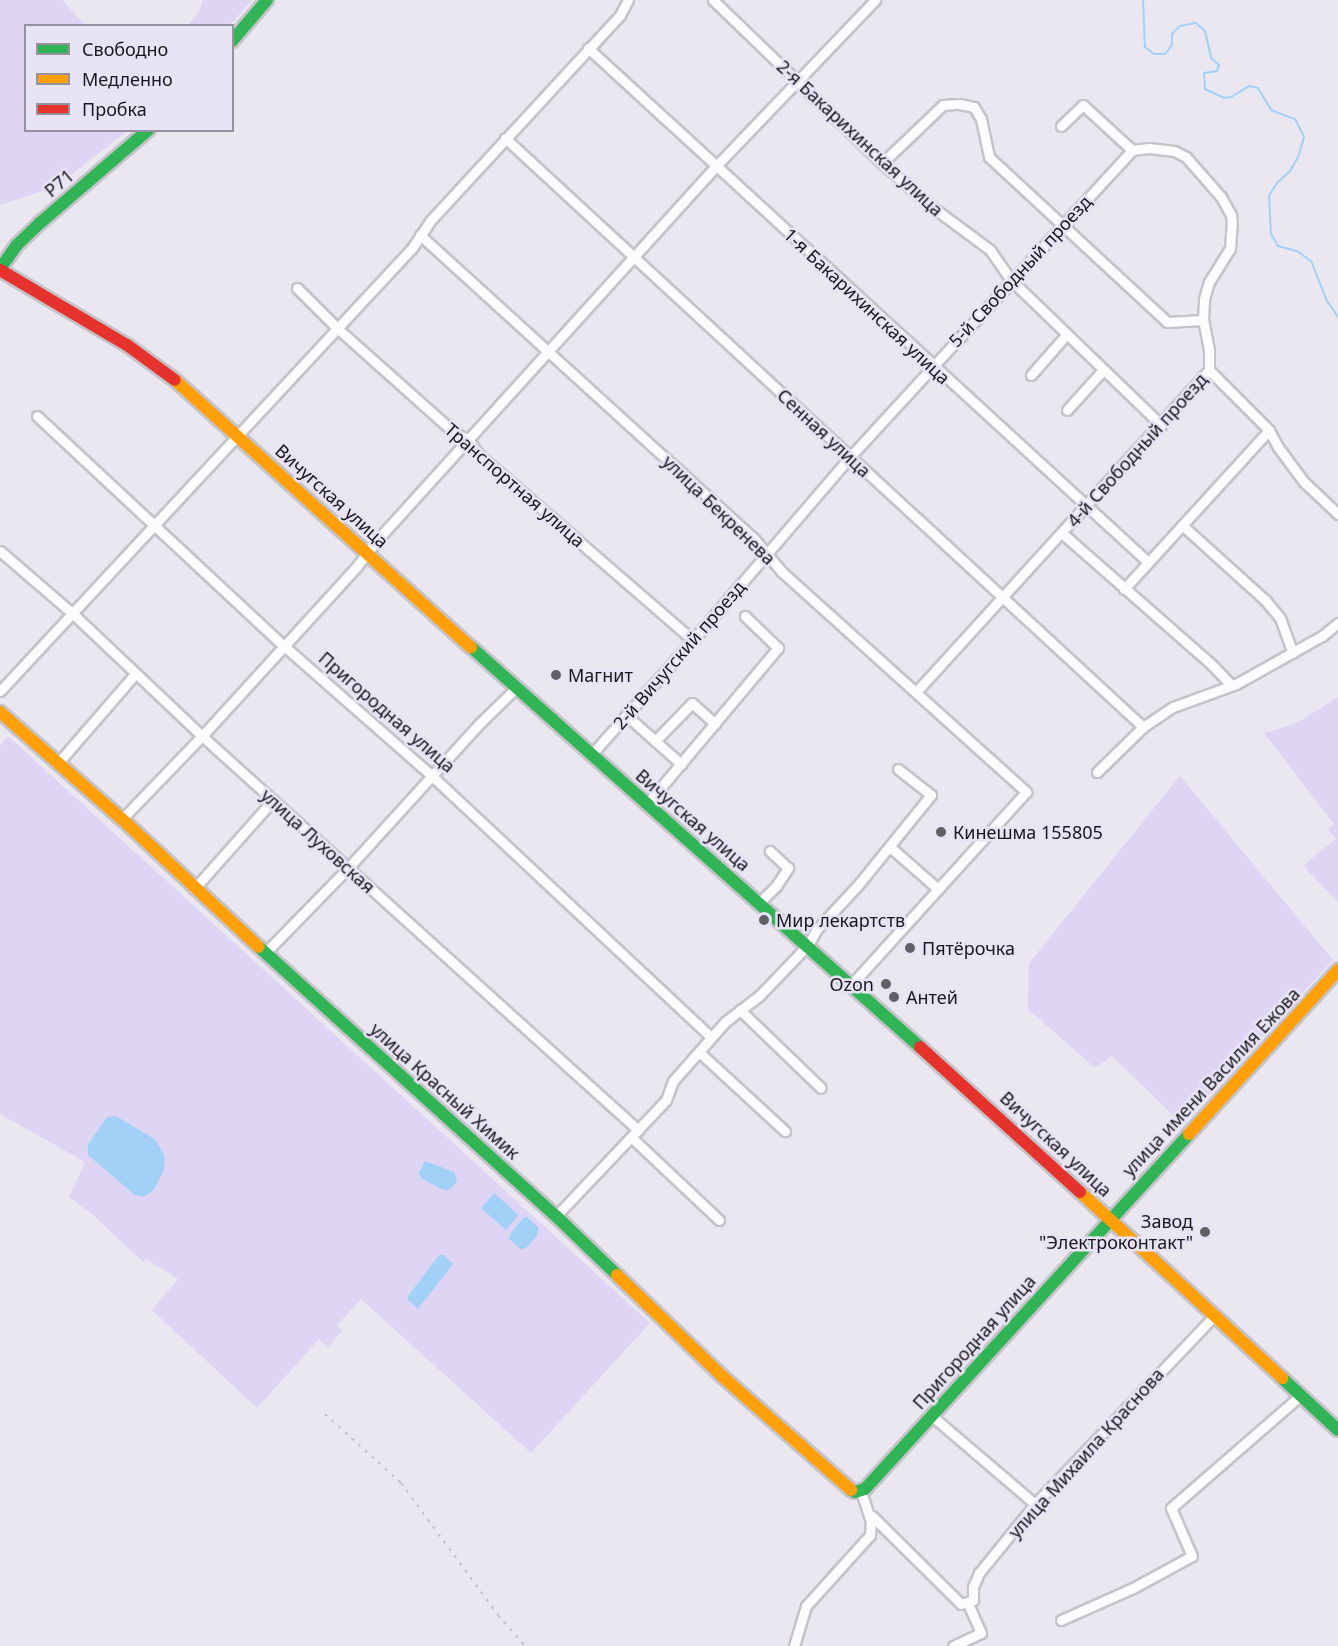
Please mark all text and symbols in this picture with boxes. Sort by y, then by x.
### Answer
legend [24,24,234,132]
text: Свободно [82,37,168,61]
street label: 2-я Бакарихинская улица [772,55,948,221]
text: Медленно [82,67,173,91]
text: Пробка [82,97,147,121]
street label: Р71 [40,165,78,201]
street label: 5-й Свободный проезд [944,191,1096,351]
street label: 1-я Бакарихинская улица [779,223,955,389]
street label: 4-й Свободный проезд [1062,369,1212,531]
street label: Сенная улица [773,384,875,482]
street label: Транспортная улица [441,418,589,552]
street label: Вичугская улица [271,440,393,552]
street label: улица Бекренева [658,451,780,569]
street label: 2-й Вичугский проезд [609,576,749,734]
street label: Пригородная улица [315,647,459,777]
place label: Магнит [568,664,633,686]
marker: Магнит [549,668,563,682]
street label: Вичугская улица [631,764,755,876]
street label: улица Луховская [257,784,379,898]
place label: Кинешма 155805 [953,821,1103,843]
marker: Кинешма 155805 [934,825,948,839]
place label: Мир лекартств [776,909,905,931]
marker: Мир лекартств [757,913,771,927]
place label: Пятёрочка [922,937,1015,959]
marker: Пятёрочка [903,941,917,955]
place label: Ozon [829,973,874,995]
marker: Ozon [879,977,893,991]
street label: улица имени Василия Ежова [1118,983,1304,1181]
place label: Антей [906,986,958,1008]
marker: Антей [887,990,901,1004]
street label: улица Красный Химик [366,1018,524,1164]
street label: Вичугская улица [996,1087,1116,1201]
place label: Завод "Электроконтакт" [1039,1211,1193,1254]
marker: Завод "Электроконтакт" [1198,1225,1212,1239]
street label: Пригородная улица [908,1270,1040,1414]
street label: улица Михаила Краснова [1004,1363,1168,1543]

